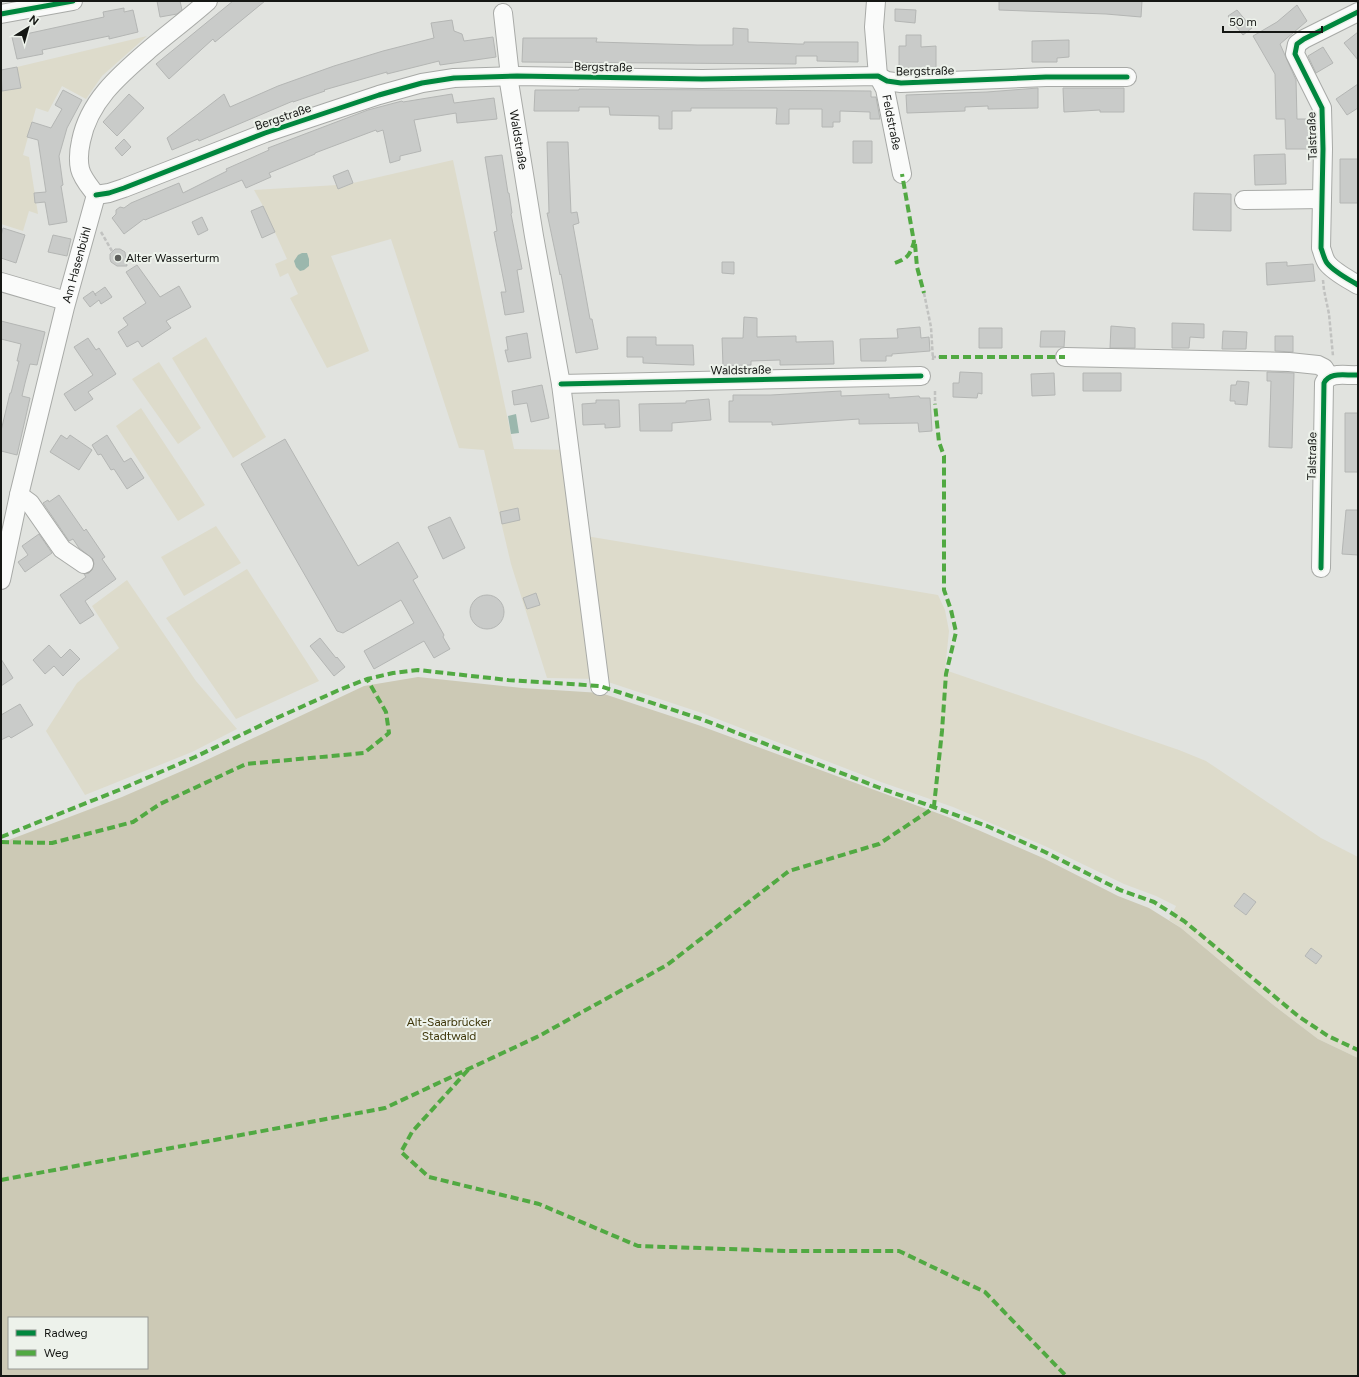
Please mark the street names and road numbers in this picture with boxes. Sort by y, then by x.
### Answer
street label: Bergstraße [574,59,633,75]
street label: Bergstraße [896,63,955,79]
street label: Feldstraße [879,93,904,152]
street label: Bergstraße [253,101,313,133]
street label: Waldstraße [507,109,530,171]
street label: Talstraße [1304,111,1320,160]
street label: Am Hasenbühl [59,225,94,305]
street label: Waldstraße [711,362,772,378]
street label: Talstraße [1305,431,1319,480]

